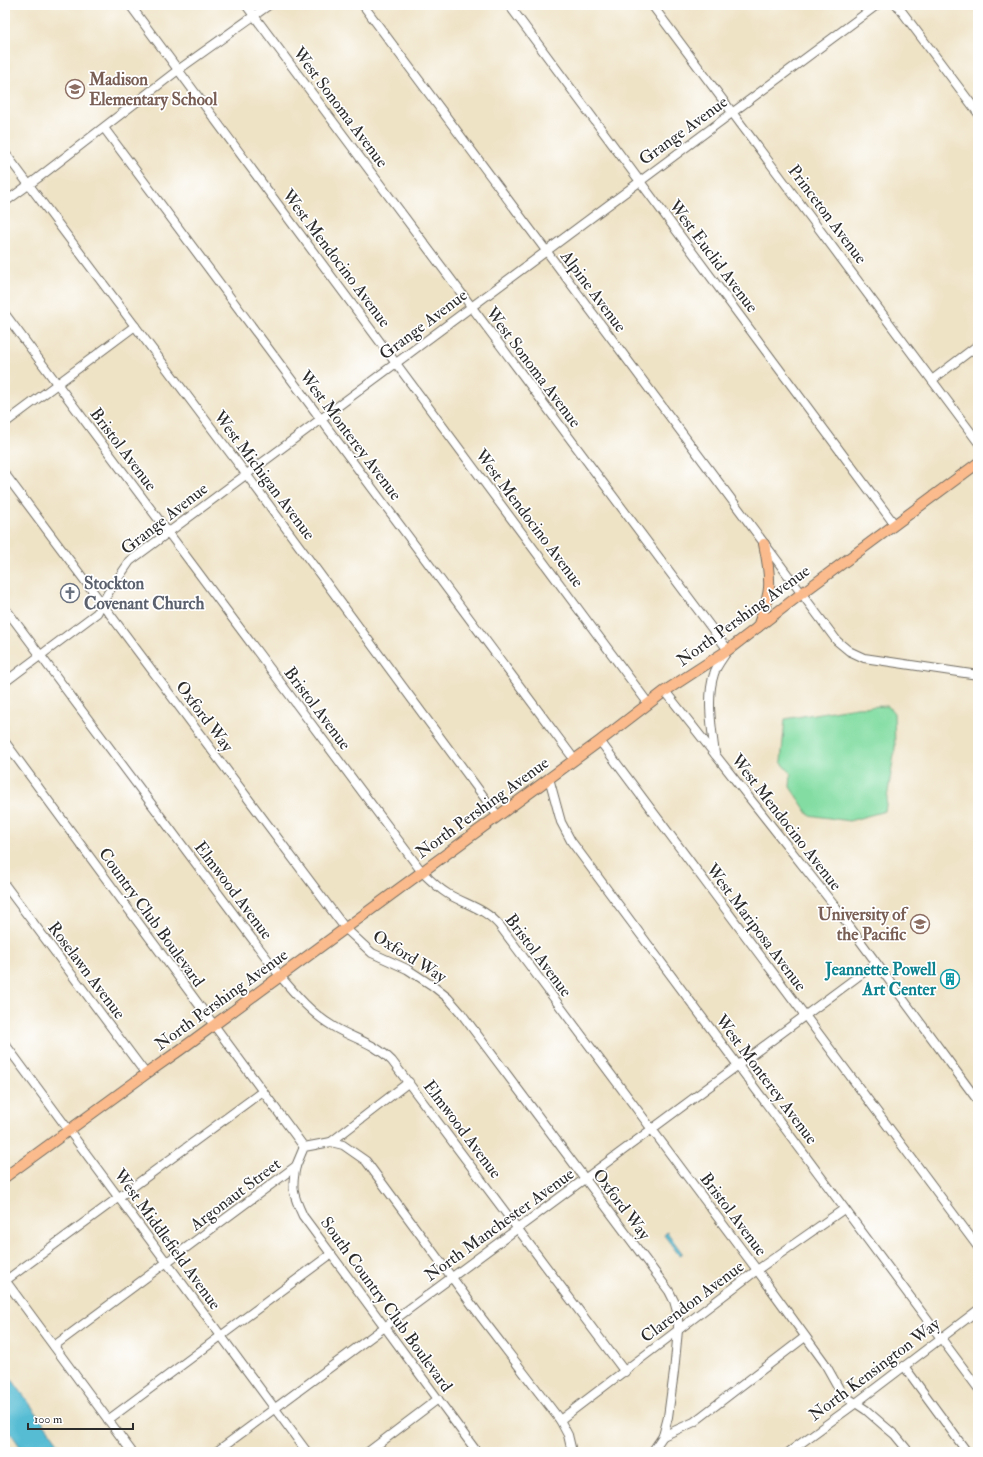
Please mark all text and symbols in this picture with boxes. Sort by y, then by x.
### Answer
street label: West Sonoma Avenue [288,42,393,172]
place label: Madison Elementary School [88,69,218,111]
school or university icon: Madison Elementary School [64,78,86,100]
street label: Grange Avenue [635,91,732,170]
street label: Princeton Avenue [784,161,872,268]
street label: West Mendocino Avenue [277,184,395,331]
street label: West Euclid Avenue [664,195,763,317]
street label: Alpine Avenue [555,245,631,337]
street label: Grange Avenue [375,285,471,364]
street label: West Sonoma Avenue [481,302,586,432]
street label: West Monterey Avenue [294,365,406,505]
street label: Bristol Avenue [86,404,162,495]
street label: West Michigan Avenue [209,406,320,544]
street label: West Mendocino Avenue [470,444,588,591]
street label: Grange Avenue [117,478,212,559]
street label: North Pershing Avenue [673,560,814,671]
place label: Stockton Covenant Church [84,573,204,614]
church icon: Stockton Covenant Church [59,582,81,604]
street label: Bristol Avenue [280,663,356,754]
street label: Oxford Way [170,677,238,757]
street label: West Mendocino Avenue [726,749,846,895]
street label: North Pershing Avenue [412,752,553,863]
street label: Elmwood Avenue [190,837,277,944]
street label: Country Club Boulevard [93,844,209,992]
street label: West Mariposa Avenue [700,859,811,996]
place label: University of the Pacific [818,904,909,945]
street label: Bristol Avenue [501,910,577,1001]
school or university icon: University of the Pacific [909,913,931,935]
street label: Roselawn Avenue [43,918,130,1023]
street label: Oxford Way [368,925,451,989]
street label: North Pershing Avenue [151,944,292,1055]
place label: Jeannette Powell Art Center [824,959,937,1000]
building icon: Jeannette Powell Art Center [939,968,961,990]
street label: West Monterey Avenue [710,1009,822,1149]
street label: Elmwood Avenue [419,1076,506,1183]
street label: Argonaut Street [185,1153,285,1236]
street label: North Manchester Avenue [420,1163,578,1286]
street label: West Middlefield Avenue [109,1164,226,1314]
street label: Oxford Way [587,1165,655,1245]
street label: Bristol Avenue [696,1169,772,1260]
street label: South Country Club Boulevard [315,1213,458,1397]
street label: Clarendon Avenue [636,1256,748,1347]
street label: North Kensington Way [805,1313,945,1426]
scale bar [28,1405,133,1431]
text: 100 m [34,1412,63,1427]

